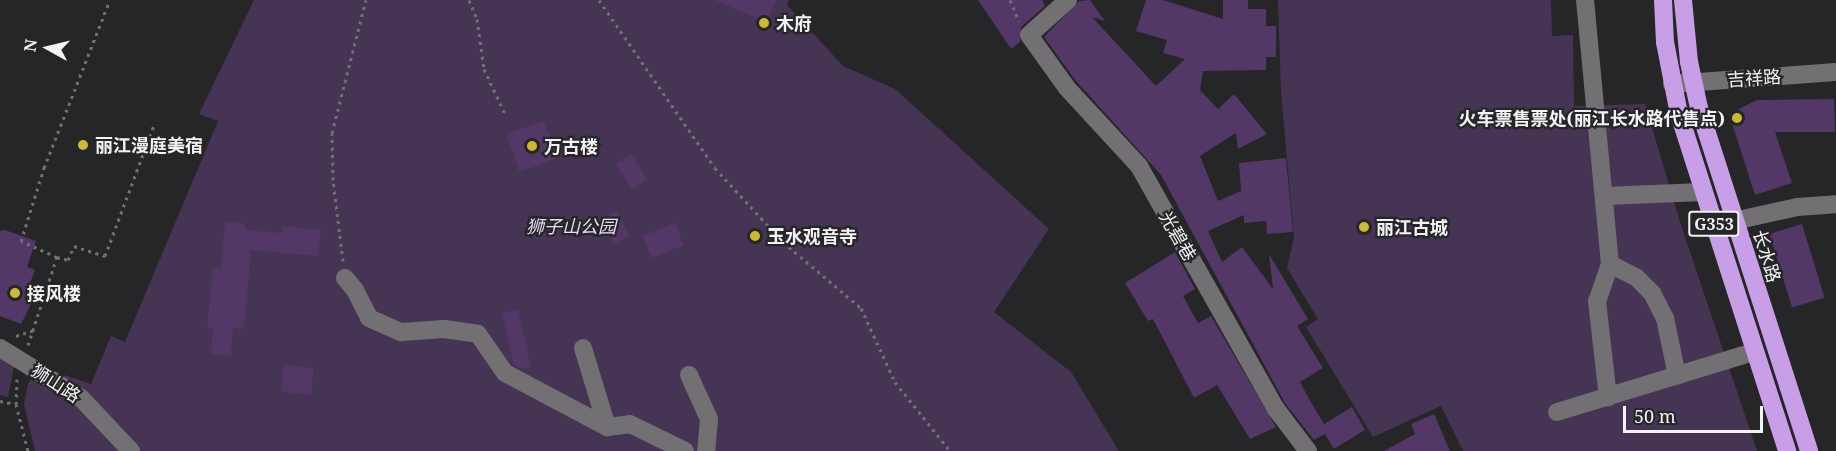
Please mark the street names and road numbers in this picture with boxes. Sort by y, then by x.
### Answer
street label: 吉祥路 [1726,65,1782,91]
street label: 光碧巷 [1155,207,1201,265]
road number: G353 [1687,211,1741,237]
street label: 长水路 [1749,227,1785,285]
street label: 狮山路 [27,359,85,407]

